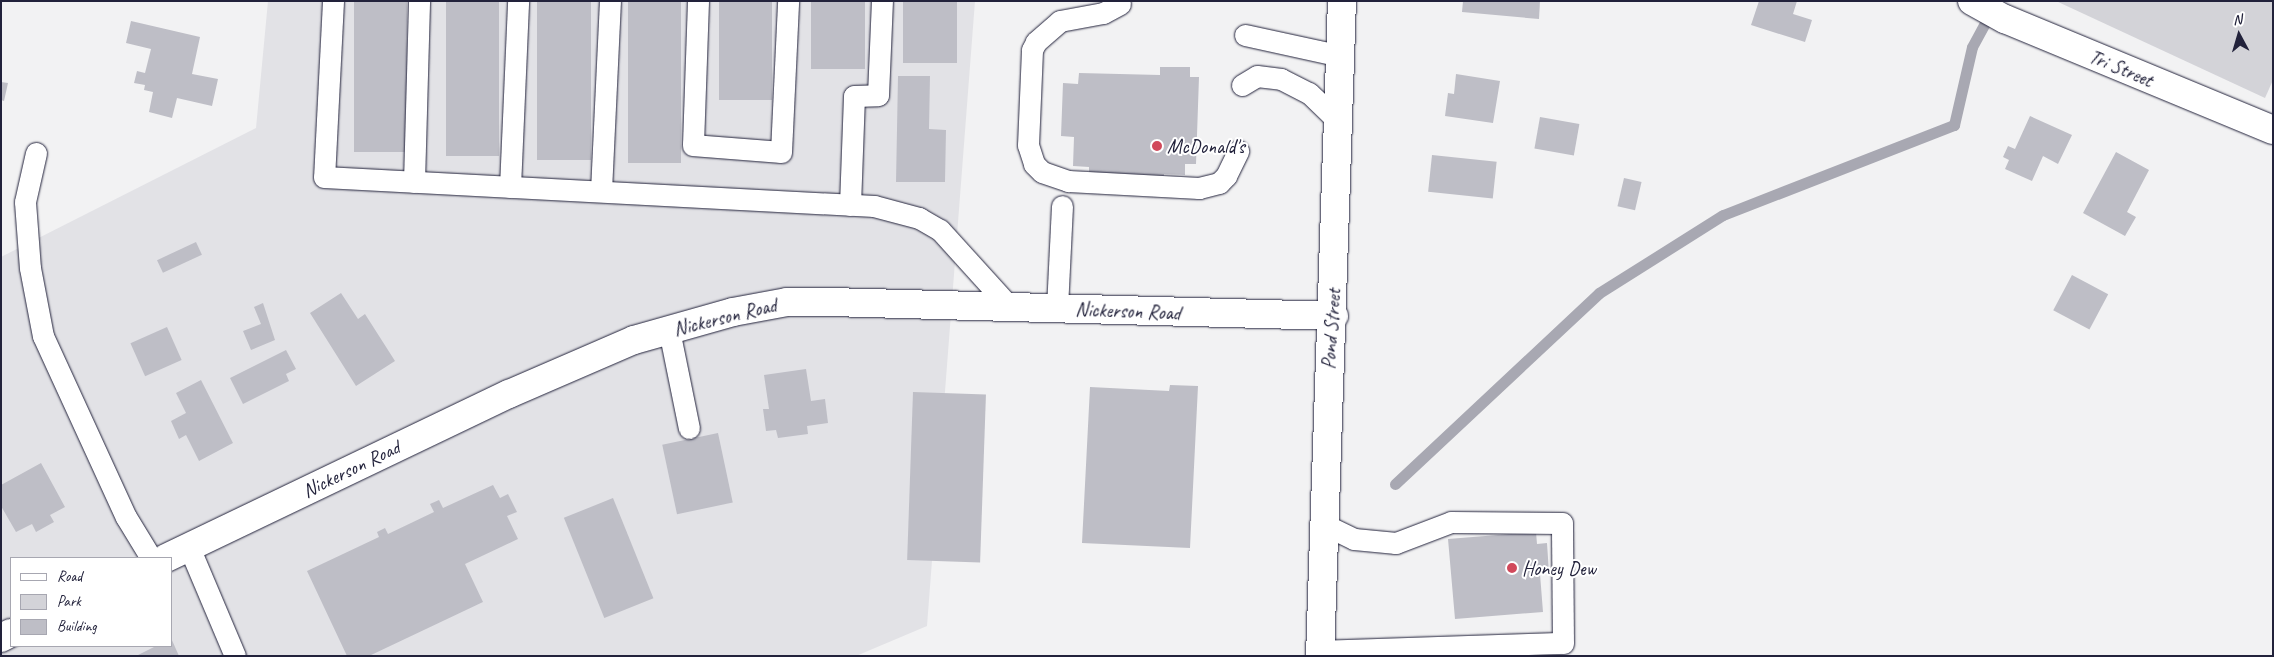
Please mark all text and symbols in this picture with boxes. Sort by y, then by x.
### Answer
north arrow [2214,10,2264,60]
text: N [2232,11,2243,28]
street label: Tri Street [2085,44,2157,92]
place label: McDonald's [1167,134,1245,158]
marker: McDonald's [1151,140,1163,152]
street label: Pond Street [1316,288,1346,370]
street label: Nickerson Road [671,293,779,341]
street label: Nickerson Road [1075,297,1181,325]
street label: Nickerson Road [298,435,404,503]
place label: Honey Dew [1522,556,1596,580]
legend [10,557,172,647]
marker: Honey Dew [1506,562,1518,574]
text: Road [57,567,82,586]
text: Park [57,592,81,611]
text: Building [57,617,96,636]

